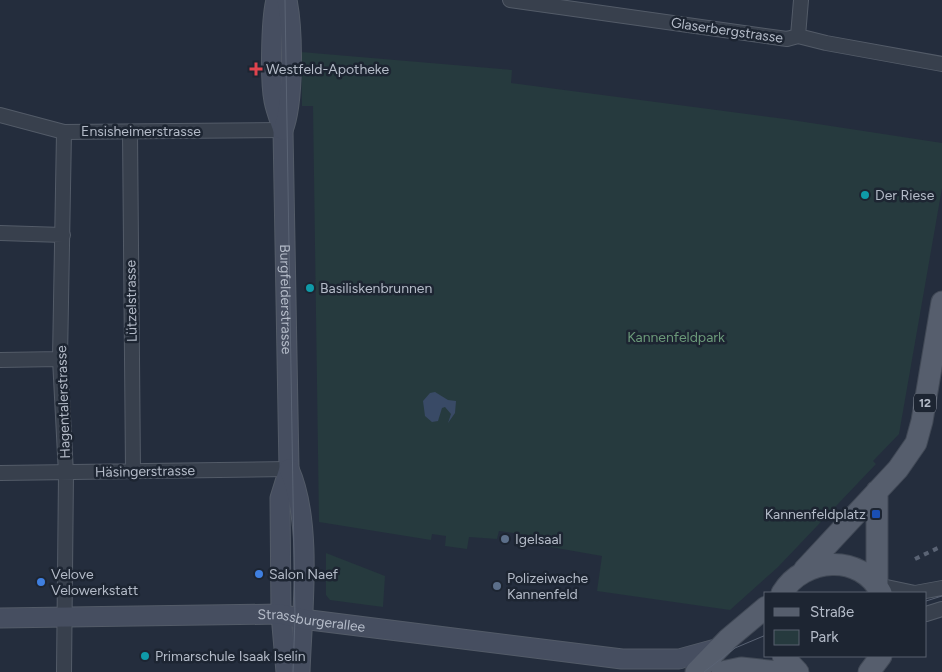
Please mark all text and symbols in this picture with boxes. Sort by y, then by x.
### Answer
street label: Glaserbergstrasse [670,14,784,47]
place label: Westfeld-Apotheke [266,61,389,78]
marker: Westfeld-Apotheke [250,63,262,75]
street label: Ensisheimerstrasse [81,123,201,140]
place label: Der Riese [875,187,935,204]
marker: Der Riese [859,189,871,201]
street label: Burgfelderstrasse [276,244,295,355]
street label: Lützelstrasse [122,259,141,342]
place label: Basiliskenbrunnen [320,280,432,297]
marker: Basiliskenbrunnen [304,282,316,294]
park label: Kannenfeldpark [627,329,725,346]
street label: Hagentalerstrasse [53,345,74,459]
road number: 12 [914,393,936,412]
street label: Häsingerstrasse [95,462,196,481]
place label: Kannenfeldplatz [765,506,866,523]
marker: Kannenfeldplatz [870,508,882,520]
place label: Igelsaal [515,531,562,548]
marker: Igelsaal [499,533,511,545]
place label: Velove Velowerkstatt [51,566,138,599]
place label: Salon Naef [269,566,339,583]
marker: Salon Naef [253,568,265,580]
place label: Polizeiwache Kannenfeld [507,570,589,603]
marker: Velove Velowerkstatt [35,576,47,588]
marker: Polizeiwache Kannenfeld [491,580,503,592]
legend [764,592,927,657]
text: Straße [810,603,854,621]
street label: Strassburgerallee [257,606,367,636]
text: Park [810,628,839,646]
place label: Primarschule Isaak Iselin [155,648,306,665]
marker: Primarschule Isaak Iselin [139,650,151,662]

